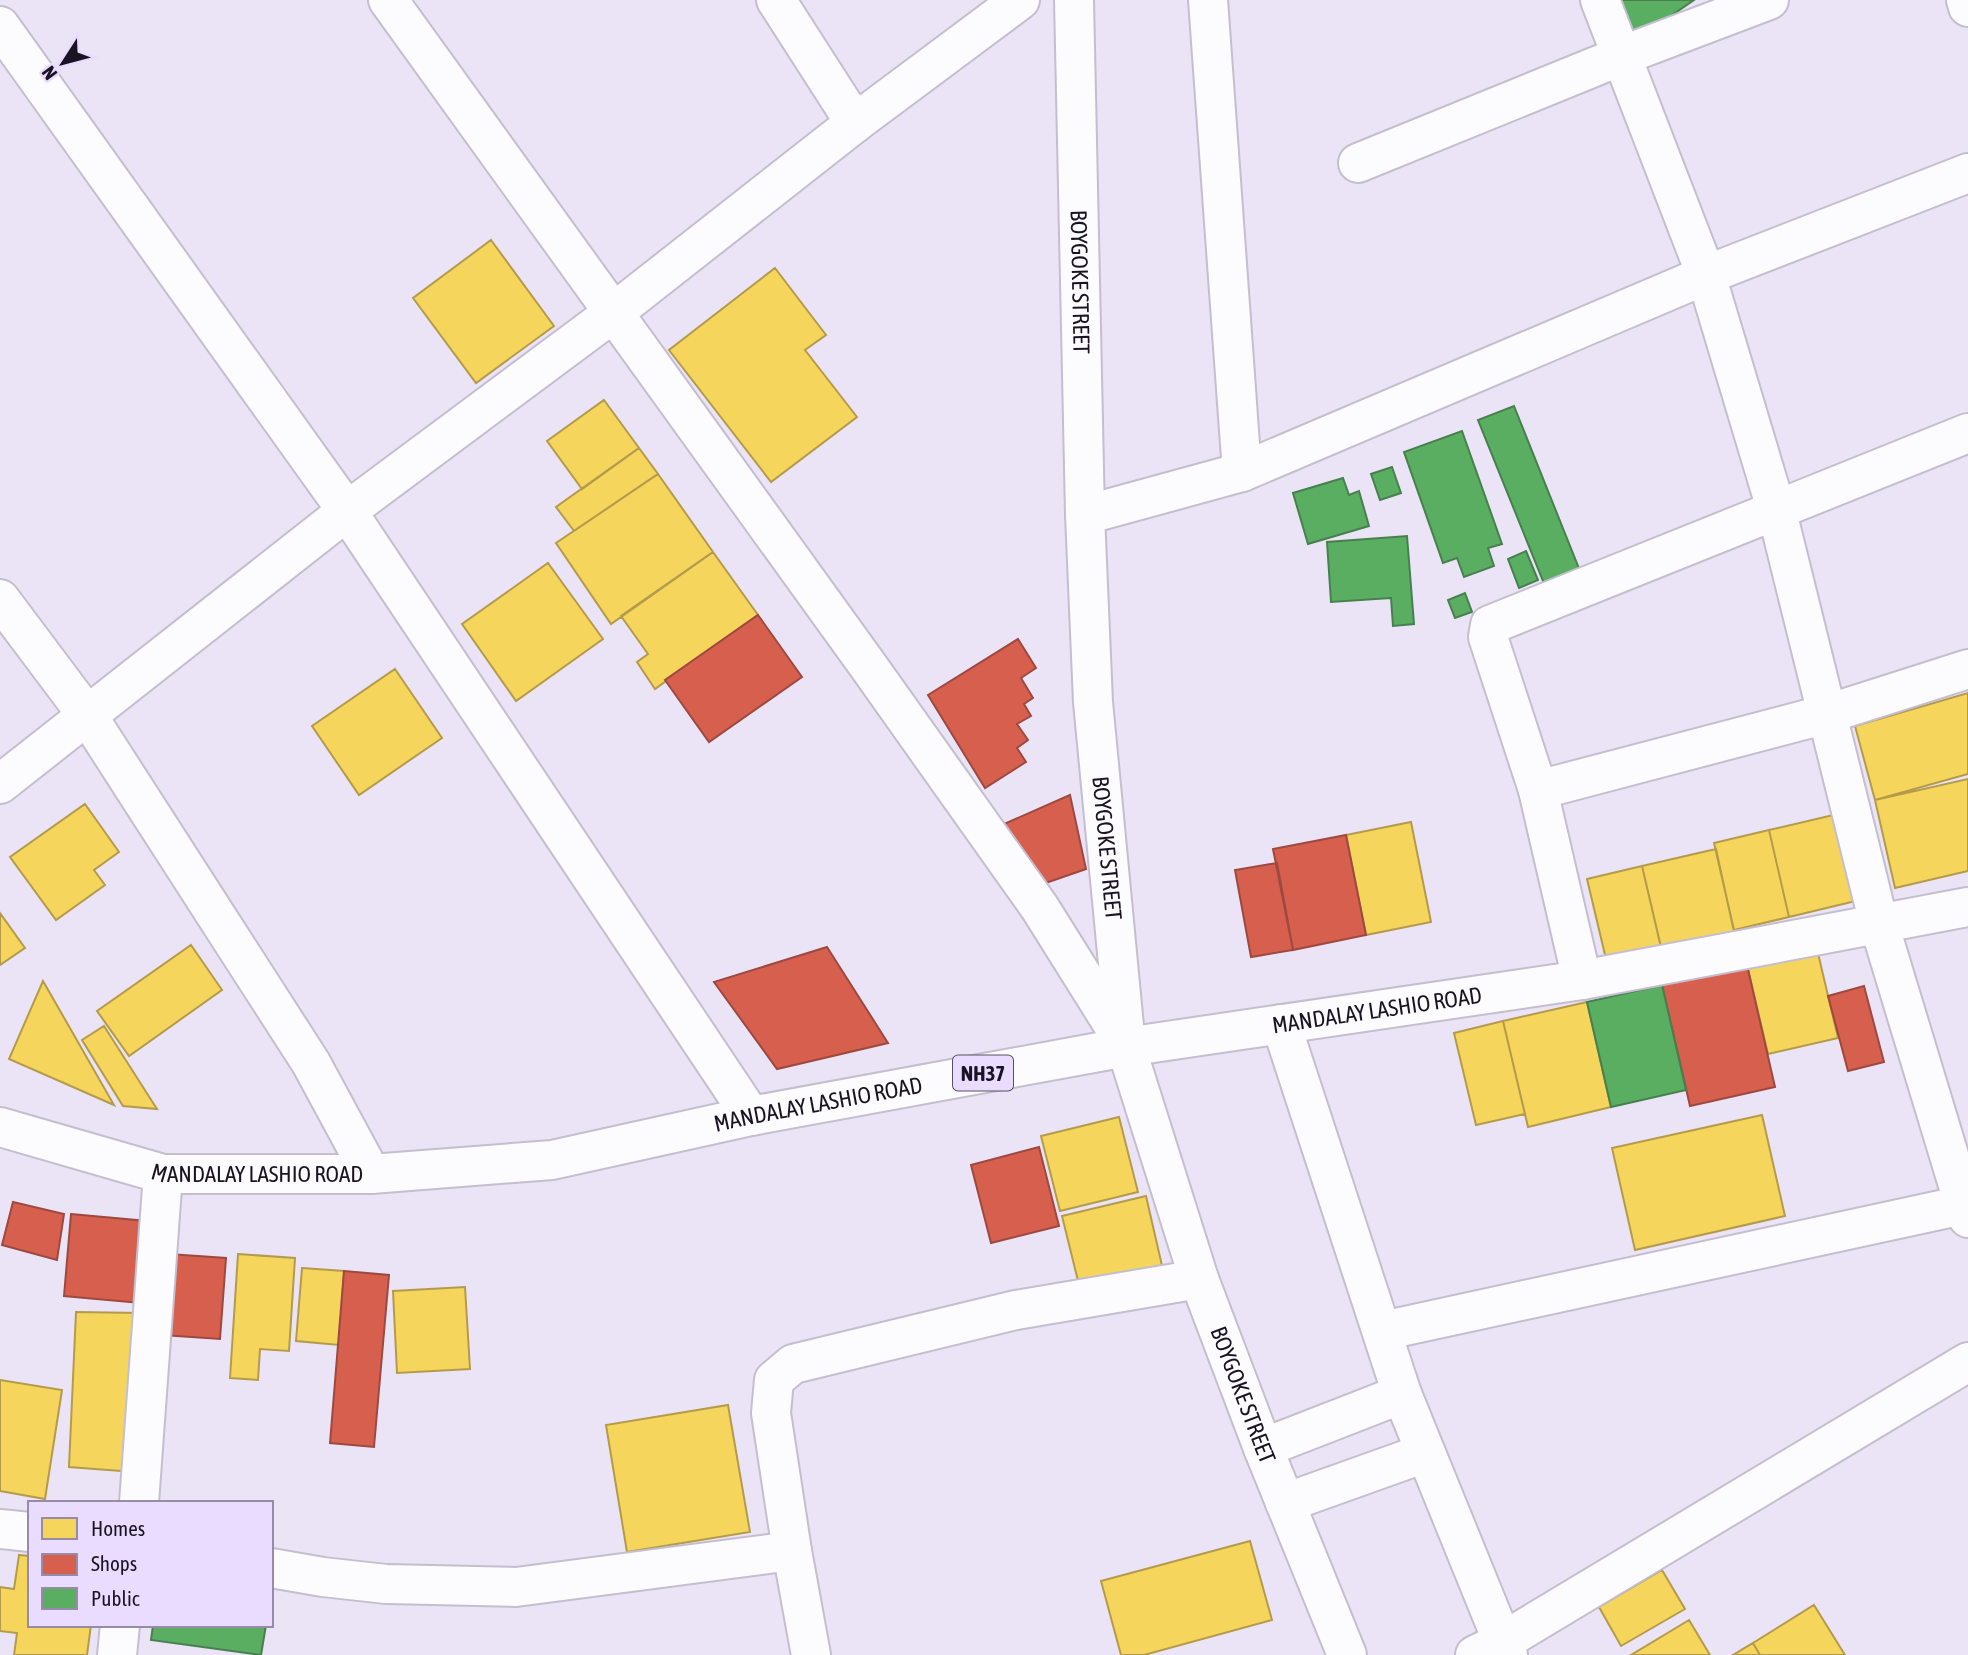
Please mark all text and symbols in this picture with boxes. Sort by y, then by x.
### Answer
north arrow [28,28,98,98]
text: N [37,62,61,84]
street label: BOYGOKE STREET [1065,210,1095,354]
street label: BOYGOKE STREET [1087,775,1127,921]
street label: MANDALAY LASHIO ROAD [1271,982,1484,1038]
road number: NH37 [953,1056,1013,1090]
street label: MANDALAY LASHIO ROAD [711,1072,924,1137]
street label: MANDALAY LASHIO ROAD [148,1158,363,1188]
street label: BOYGOKE STREET [1205,1323,1281,1467]
legend [28,1501,273,1627]
text: Homes [91,1516,145,1540]
text: Shops [91,1551,137,1575]
text: Public [91,1586,140,1610]

